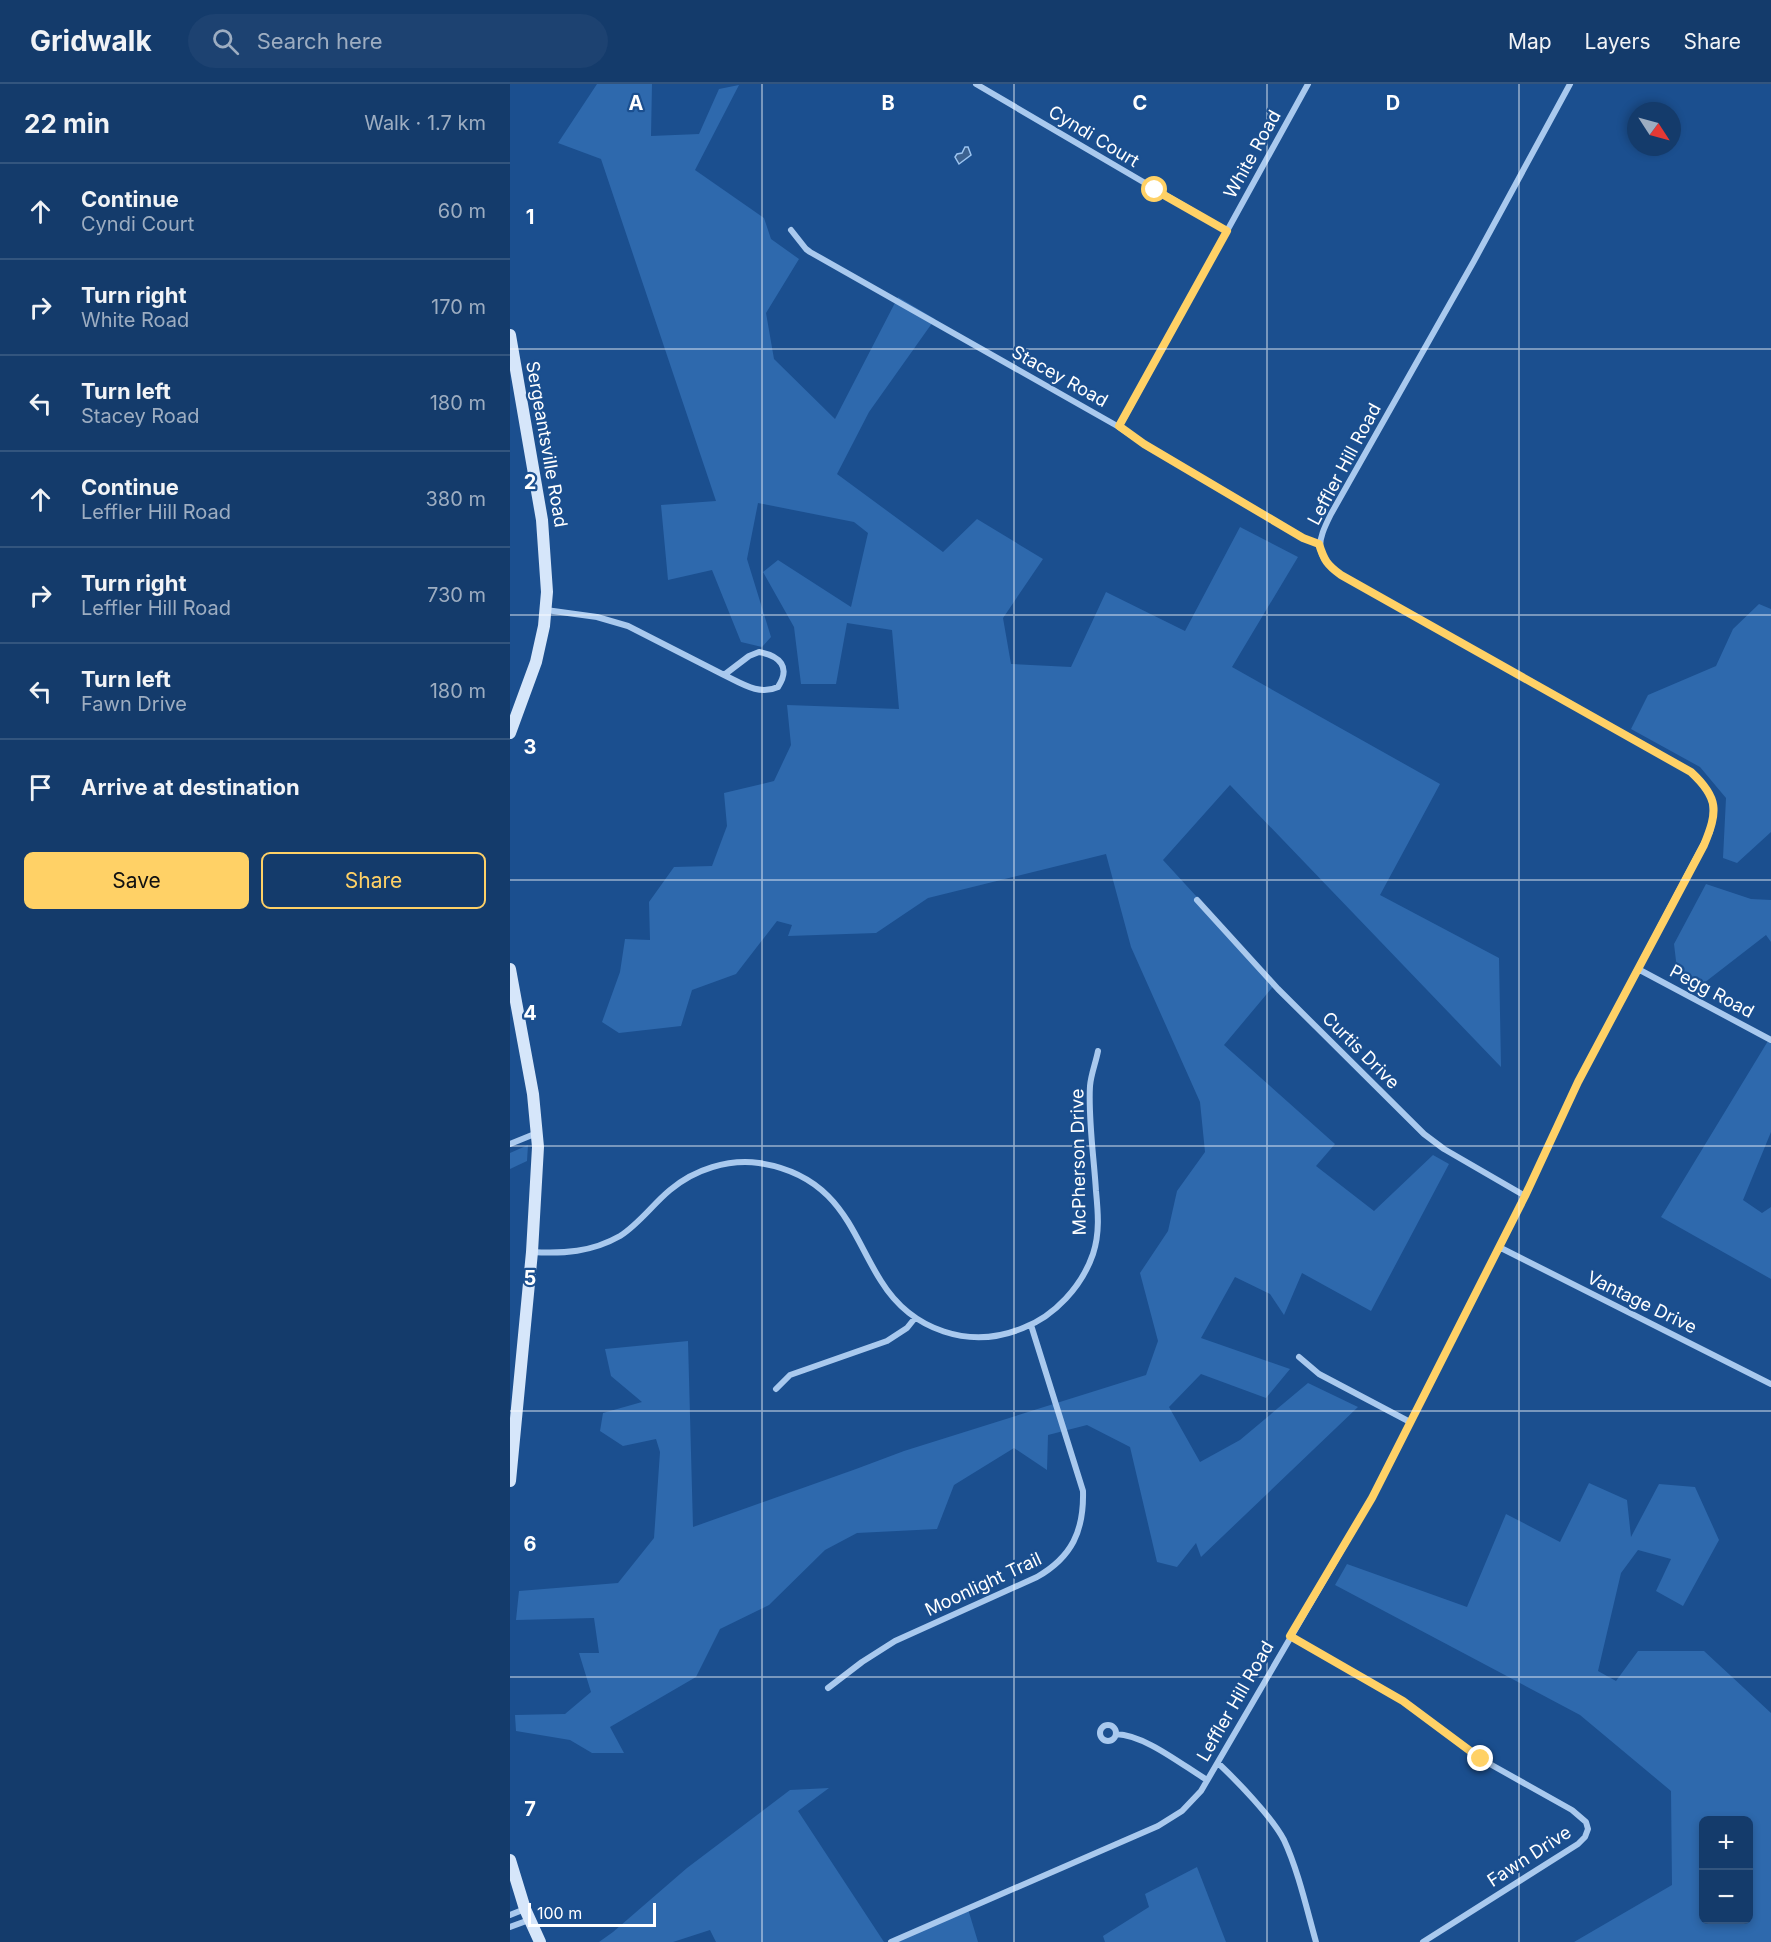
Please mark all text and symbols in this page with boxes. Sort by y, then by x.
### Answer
search box [188,14,608,68]
text: Gridwalk [30,24,152,58]
icon: search [209,25,242,58]
text: Search here [257,28,382,54]
text: Map [1508,29,1552,54]
text: Layers [1585,29,1651,54]
text: Share [1684,29,1741,54]
text: A [629,91,644,115]
text: B [881,91,895,115]
text: D [1386,91,1400,115]
street label: Cyndi Court [1045,101,1143,171]
north arrow [1627,102,1681,156]
street label: White Road [1219,106,1285,202]
text: 22 min [24,108,110,139]
text: Walk · 1.7 km [364,111,486,135]
route start [1141,176,1167,202]
text: Continue [81,186,179,212]
icon: ahead [24,195,57,228]
text: 60 m [438,199,486,223]
text: 1 [526,205,534,229]
text: Cyndi Court [81,212,194,236]
text: Turn right [81,282,187,308]
icon: right [24,291,57,324]
text: 170 m [431,295,486,319]
text: White Road [81,308,189,332]
street label: Stacey Road [1008,341,1112,411]
street label: Sergeantsville Road [522,359,572,529]
text: Turn left [81,378,171,404]
icon: left [24,387,57,420]
text: 180 m [430,391,486,415]
street label: Leffler Hill Road [1303,400,1385,528]
text: Stacey Road [81,404,200,428]
text: 2 [524,470,536,494]
text: Continue [81,474,179,500]
icon: ahead [24,483,57,516]
text: 380 m [426,487,486,511]
text: Leffler Hill Road [81,500,231,524]
text: Turn right [81,570,187,596]
icon: right [24,579,57,612]
text: 730 m [427,583,486,607]
text: Leffler Hill Road [81,596,231,620]
text: Turn left [81,666,171,692]
icon: left [24,675,57,708]
text: 180 m [430,679,486,703]
text: Fawn Drive [81,692,187,716]
text: 3 [524,735,536,759]
icon: arrive [24,771,57,804]
text: Arrive at destination [81,774,300,800]
button: Save [24,852,249,909]
button: Share [261,852,486,909]
street label: Pegg Road [1666,960,1758,1022]
text: 4 [523,1001,537,1025]
street label: Curtis Drive [1318,1007,1404,1093]
street label: McPherson Drive [1066,1089,1090,1235]
text: 5 [524,1266,536,1290]
street label: Vantage Drive [1584,1266,1700,1338]
text: 6 [524,1532,537,1556]
street label: Moonlight Trail [921,1548,1045,1620]
street label: Leffler Hill Road [1192,1637,1278,1765]
route end [1467,1745,1493,1771]
text: 7 [524,1797,536,1821]
map controls [1699,1816,1753,1924]
button: + [1699,1816,1753,1870]
street label: Fawn Drive [1483,1821,1575,1891]
button: − [1699,1870,1753,1924]
scale bar [528,1900,656,1928]
text: 100 m [537,1903,582,1923]

